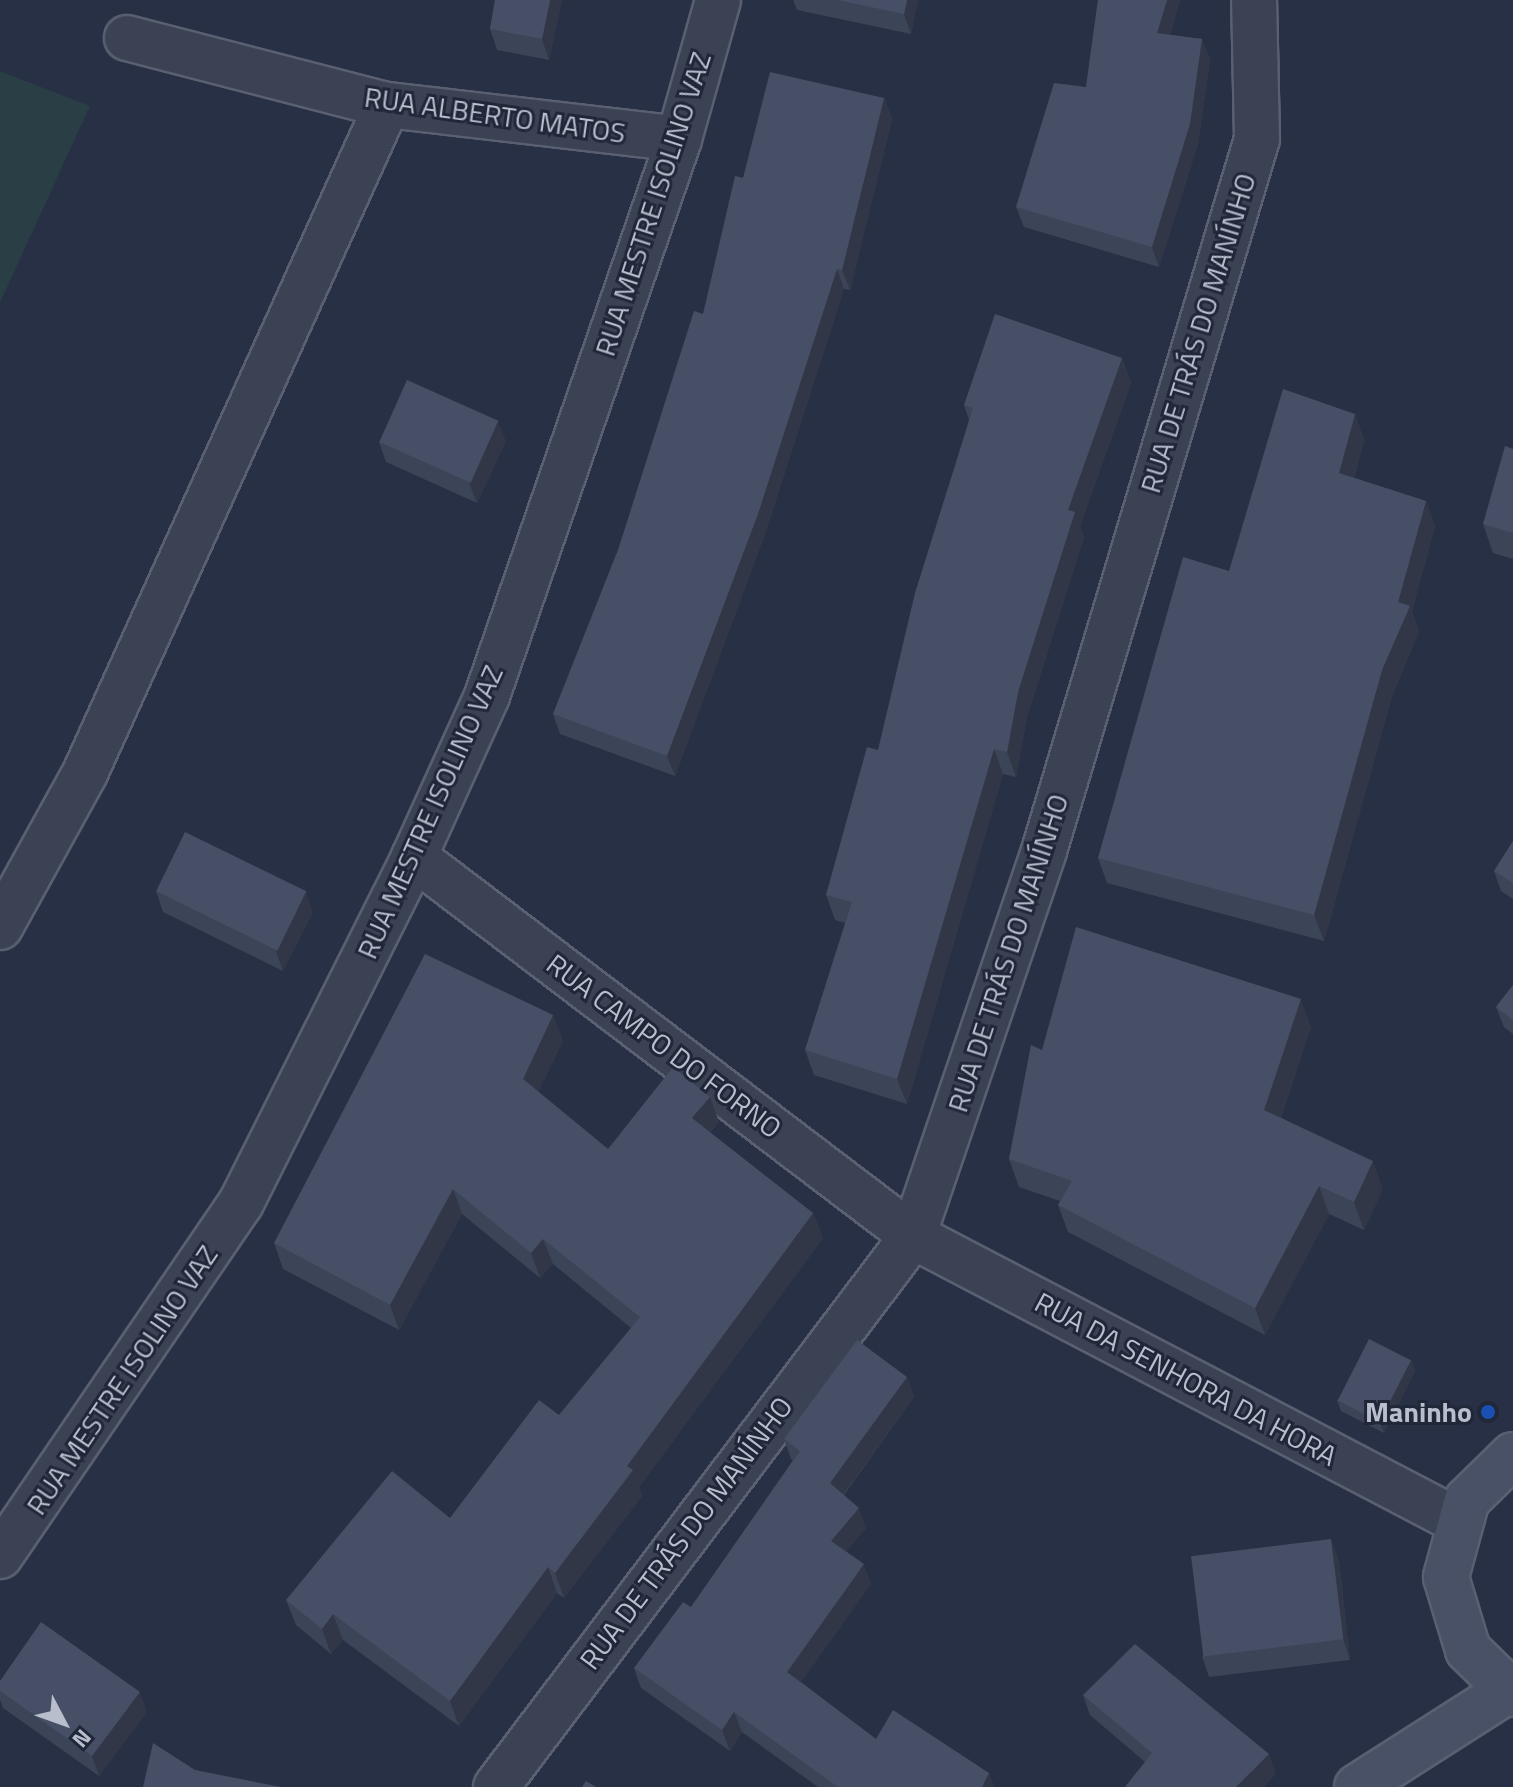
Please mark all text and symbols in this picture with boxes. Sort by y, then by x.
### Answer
street label: RUA MESTRE ISOLINO VAZ [588,48,718,360]
street label: RUA ALBERTO MATOS [362,80,628,150]
street label: RUA DE TRÁS DO MANÍNHO [1133,169,1263,497]
street label: RUA MESTRE ISOLINO VAZ [350,660,510,964]
street label: RUA DE TRÁS DO MANÍNHO [941,790,1075,1116]
street label: RUA CAMPO DO FORNO [540,947,788,1145]
street label: RUA MESTRE ISOLINO VAZ [19,1239,225,1521]
street label: RUA DA SENHORA DA HORA [1029,1285,1343,1473]
street label: RUA DE TRÁS DO MANÍNHO [573,1390,799,1676]
place label: Maninho [1365,1395,1472,1429]
marker: Maninho [1479,1403,1497,1421]
north arrow [24,1683,104,1763]
text: N [64,1722,100,1756]

